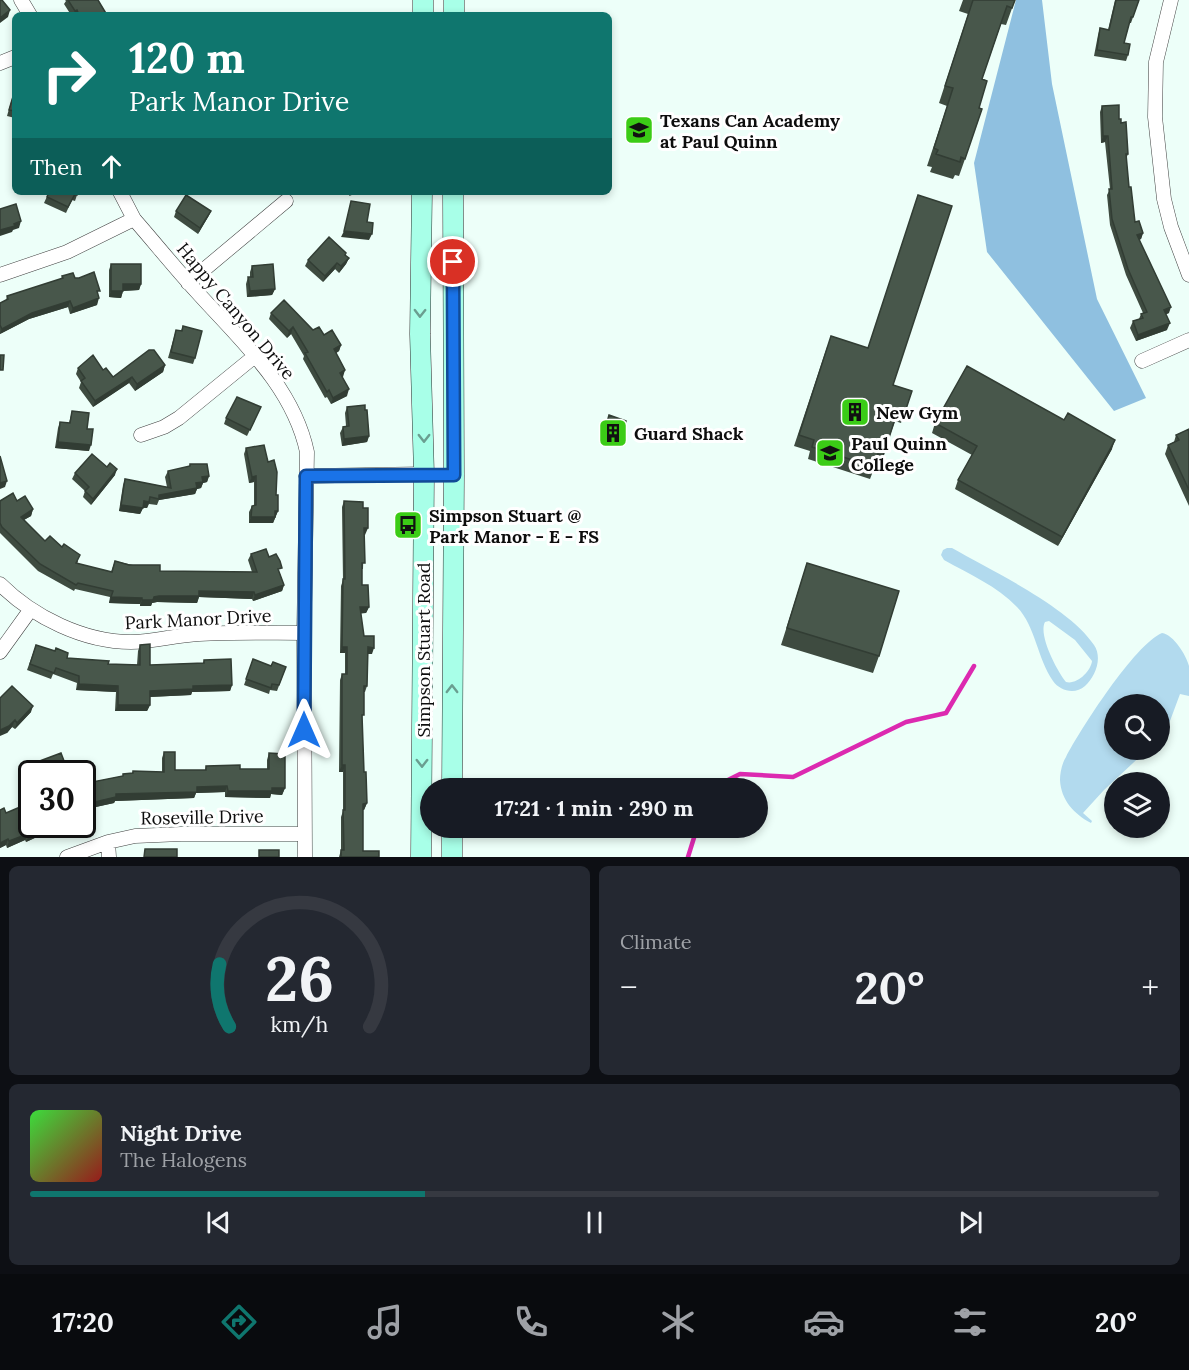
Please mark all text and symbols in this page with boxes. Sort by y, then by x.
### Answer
text: 120 m [129,31,245,85]
icon: right [30,36,108,114]
text: Park Manor Drive [129,84,350,118]
place label: Texans Can Academy at Paul Quinn [660,109,840,153]
school or university icon: Texans Can Academy at Paul Quinn [623,114,655,146]
icon: ahead [95,150,128,183]
text: Then [30,153,83,181]
pin [427,236,478,287]
street label: Happy Canyon Drive [172,238,300,384]
icon: arrive [436,245,469,278]
one-way arrow [414,309,426,318]
building icon: New Gym [839,396,871,428]
place label: New Gym [876,401,959,424]
building icon: Guard Shack [597,417,629,449]
place label: Guard Shack [634,422,744,445]
place label: Paul Quinn College [851,432,948,476]
one-way arrow [418,433,430,442]
school or university icon: Paul Quinn College [814,437,846,469]
place label: Simpson Stuart @ Park Manor - E - FS [429,504,599,548]
bus stop icon: Simpson Stuart @ Park Manor - E - FS [392,509,424,541]
street label: Simpson Stuart Road [412,562,435,738]
street label: Park Manor Drive [124,604,272,634]
one-way arrow [446,684,458,693]
map controls [1104,694,1170,838]
button: search [1104,694,1170,760]
position arrow [272,698,336,762]
one-way arrow [416,759,428,768]
speed limit sign: 30 [18,760,96,838]
button: layers [1104,772,1170,838]
text: 17:21 · 1 min · 290 m [494,794,694,822]
street label: Roseville Drive [140,804,264,830]
text: Climate [620,929,692,954]
text: 26 [265,938,334,1018]
text: 20° [855,959,924,1016]
text: − [620,966,638,1008]
text: + [1141,966,1159,1008]
text: km/h [271,1011,329,1039]
text: Night Drive [120,1119,242,1147]
text: The Halogens [120,1147,247,1172]
icon: previous [202,1206,235,1239]
icon: pause [578,1206,611,1239]
icon: next [954,1206,987,1239]
icon: directions [218,1301,260,1343]
icon: music [364,1301,406,1343]
icon: phone [510,1301,552,1343]
icon: climate [657,1301,699,1343]
icon: car [803,1301,845,1343]
icon: filters [949,1301,991,1343]
text: 17:20 [52,1305,114,1339]
text: 20° [1095,1305,1137,1339]

